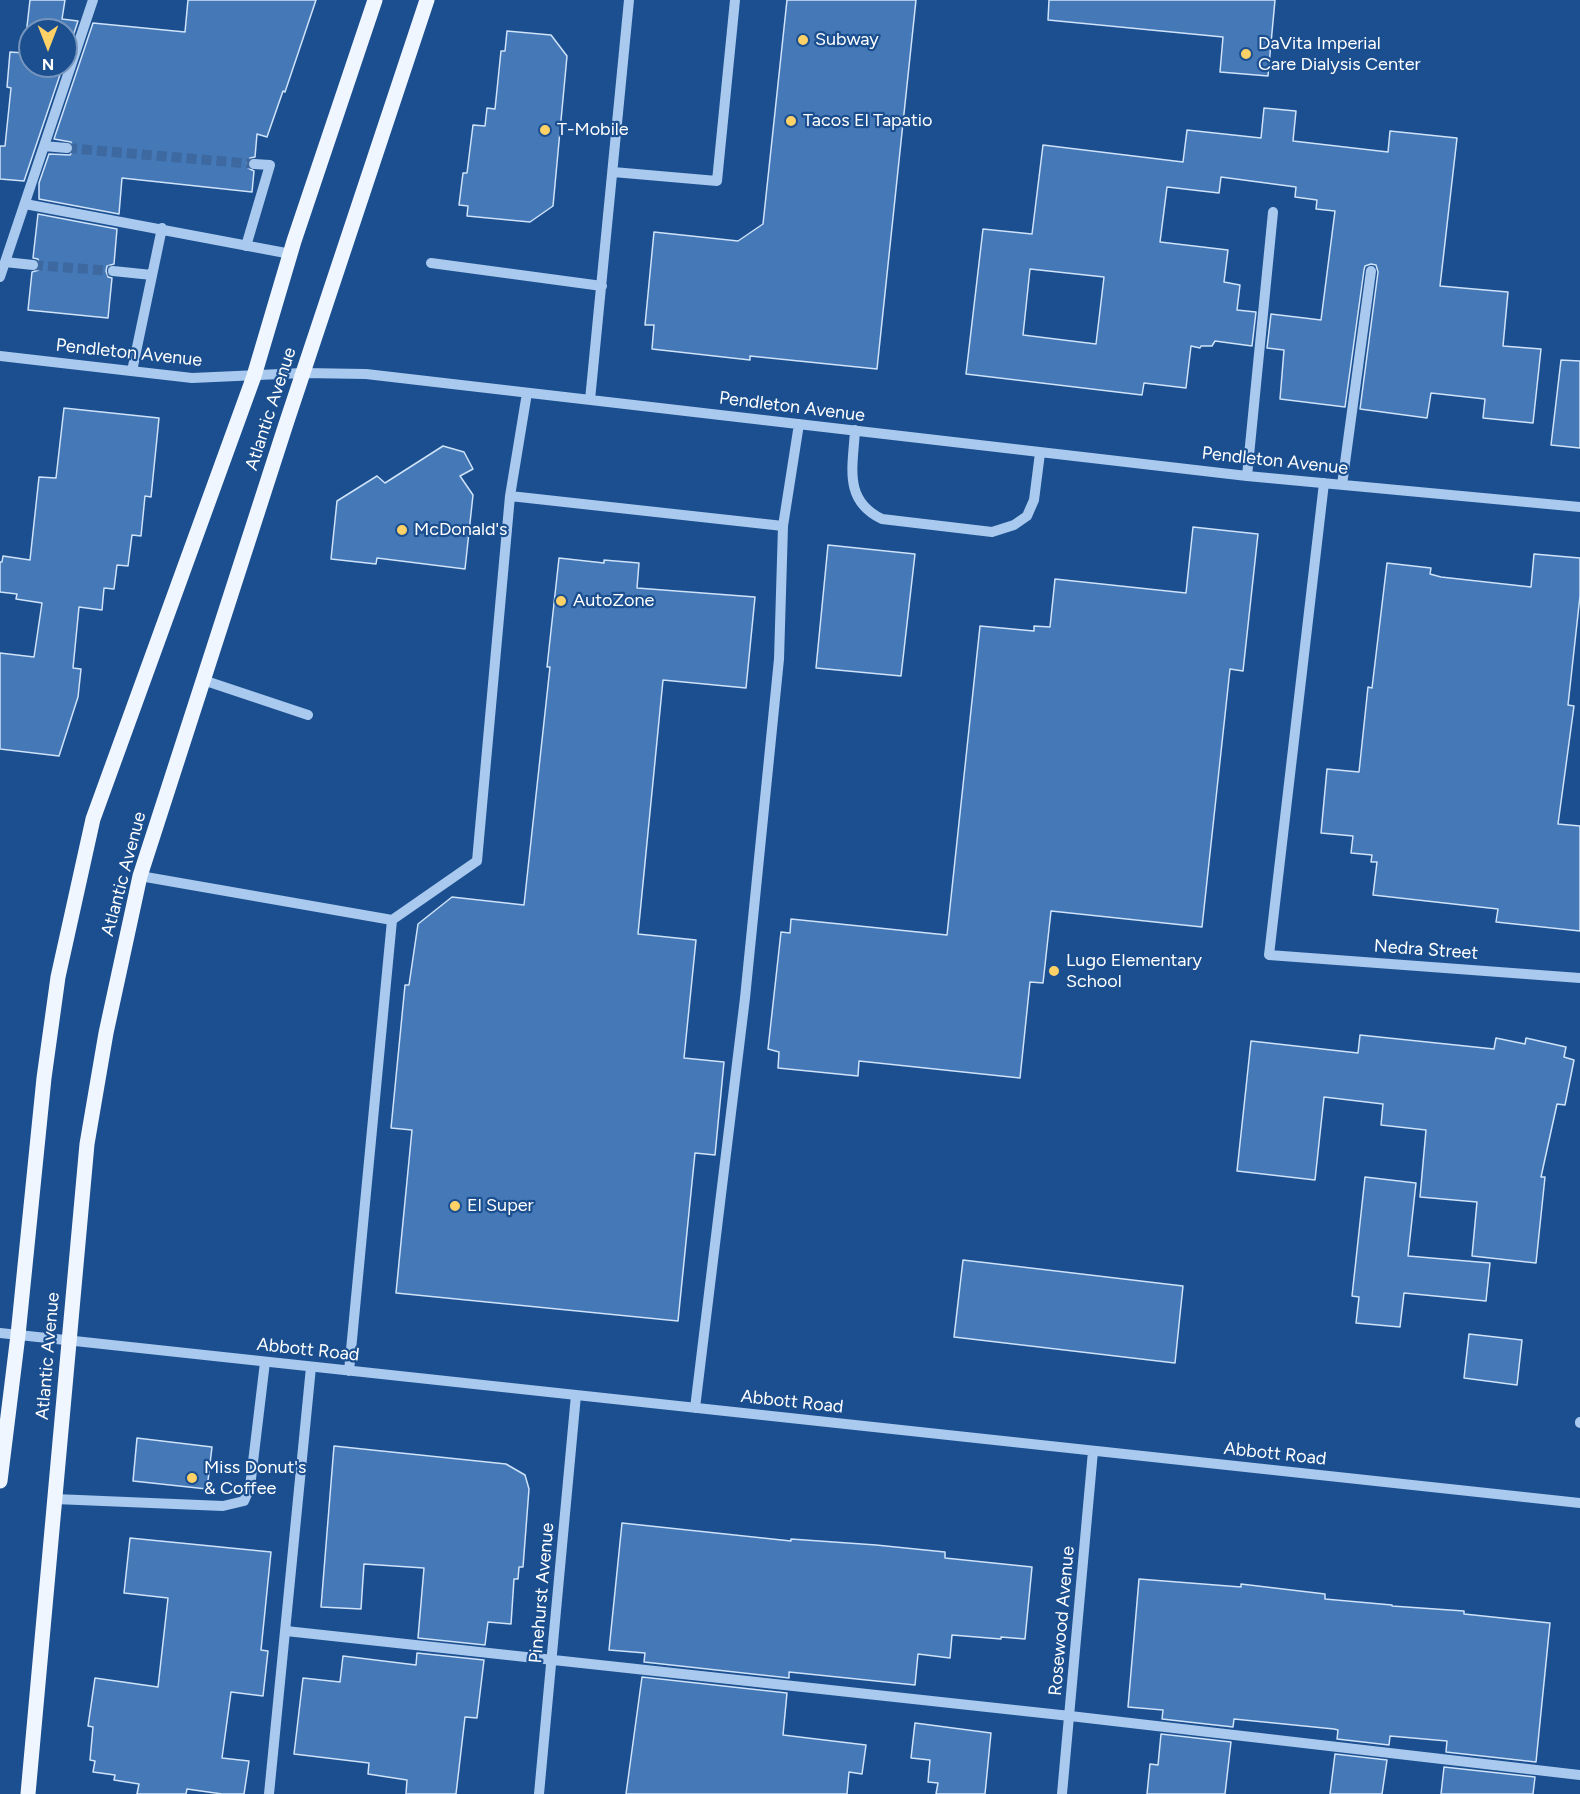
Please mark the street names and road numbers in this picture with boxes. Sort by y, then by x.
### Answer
street label: Pendleton Avenue [55,335,203,371]
street label: Atlantic Avenue [241,345,301,473]
street label: Pendleton Avenue [718,387,866,427]
street label: Pendleton Avenue [1201,443,1349,479]
street label: Atlantic Avenue [97,809,151,939]
street label: Nedra Street [1373,936,1479,964]
street label: Atlantic Avenue [32,1291,64,1421]
street label: Abbott Road [256,1334,360,1366]
street label: Abbott Road [740,1386,844,1418]
street label: Abbott Road [1223,1438,1327,1470]
street label: Pinehurst Avenue [525,1522,559,1664]
street label: Rosewood Avenue [1045,1545,1079,1697]

